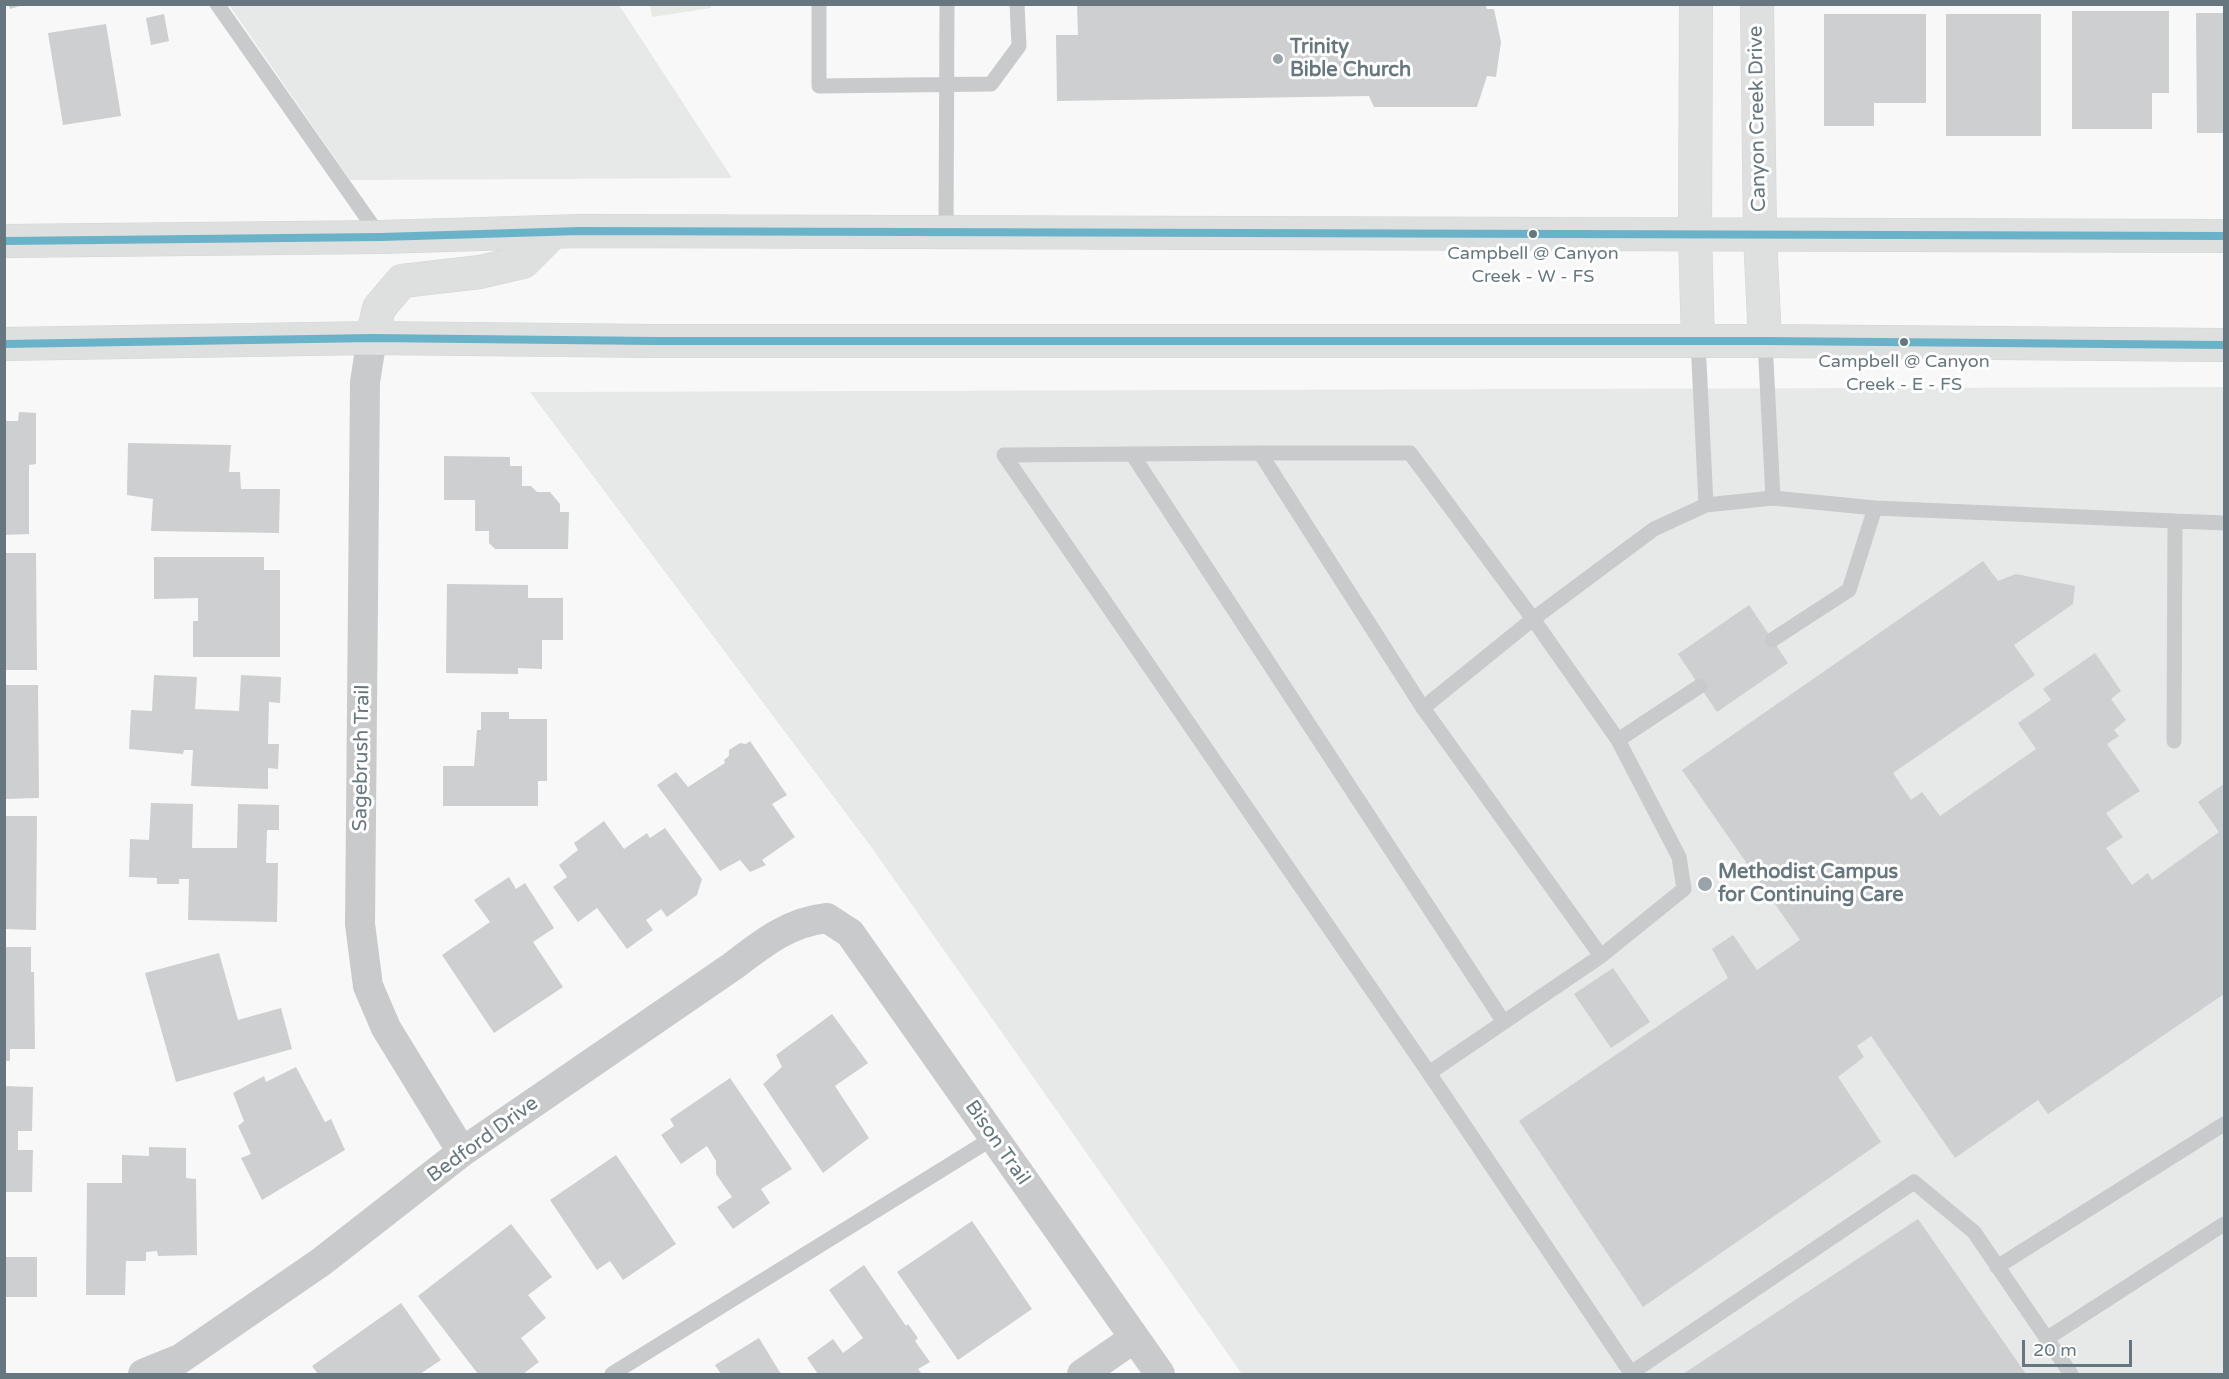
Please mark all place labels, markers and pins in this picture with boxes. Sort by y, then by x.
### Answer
place label: Trinity Bible Church [1290,36,1411,83]
marker: Trinity Bible Church [1271,52,1285,66]
marker: Campbell @ Canyon Creek - W - FS [1527,228,1539,240]
place label: Campbell @ Canyon Creek - W - FS [1447,243,1619,286]
marker: Campbell @ Canyon Creek - E - FS [1898,336,1910,348]
place label: Campbell @ Canyon Creek - E - FS [1818,351,1990,394]
place label: Methodist Campus for Continuing Care [1718,861,1903,908]
marker: Methodist Campus for Continuing Care [1696,875,1714,893]

